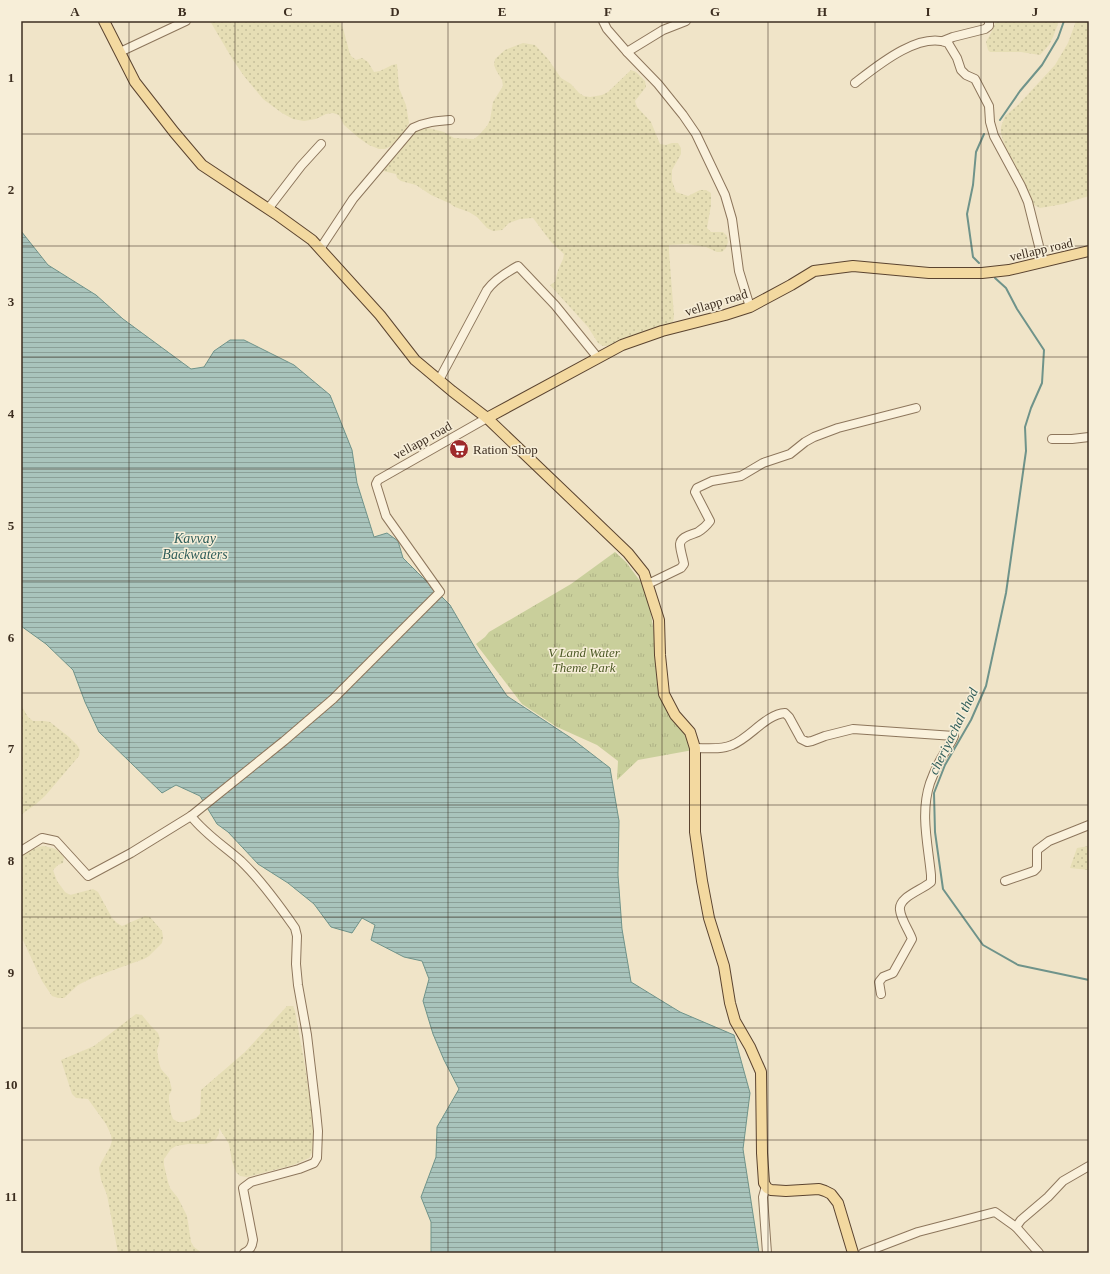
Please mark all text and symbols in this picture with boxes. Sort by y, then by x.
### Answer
text: A [70,4,80,19]
text: B [178,4,187,19]
text: C [283,4,293,19]
text: D [390,4,400,19]
text: E [498,4,506,19]
text: F [604,4,612,19]
text: G [710,4,720,19]
text: H [817,4,827,19]
text: I [925,4,931,19]
text: J [1032,4,1039,19]
text: 1 [8,70,14,85]
text: 2 [8,182,14,197]
street label: vellapp road [1008,235,1075,264]
street label: vellapp road [683,286,750,319]
text: 3 [8,294,15,309]
text: 4 [8,406,15,421]
street label: vellapp road [390,418,455,463]
supermarket icon: Ration Shop [448,438,470,460]
place label: Ration Shop [473,442,538,457]
text: 5 [8,518,15,533]
water label: Kavvay Backwaters [162,531,228,562]
text: 6 [8,630,15,645]
park label: V Land Water Theme Park [548,645,621,675]
water label: cheriyachal thod [926,685,981,777]
text: 7 [8,741,15,756]
text: 8 [8,853,15,868]
text: 9 [8,965,15,980]
text: 10 [5,1077,18,1092]
text: 11 [5,1189,17,1204]

